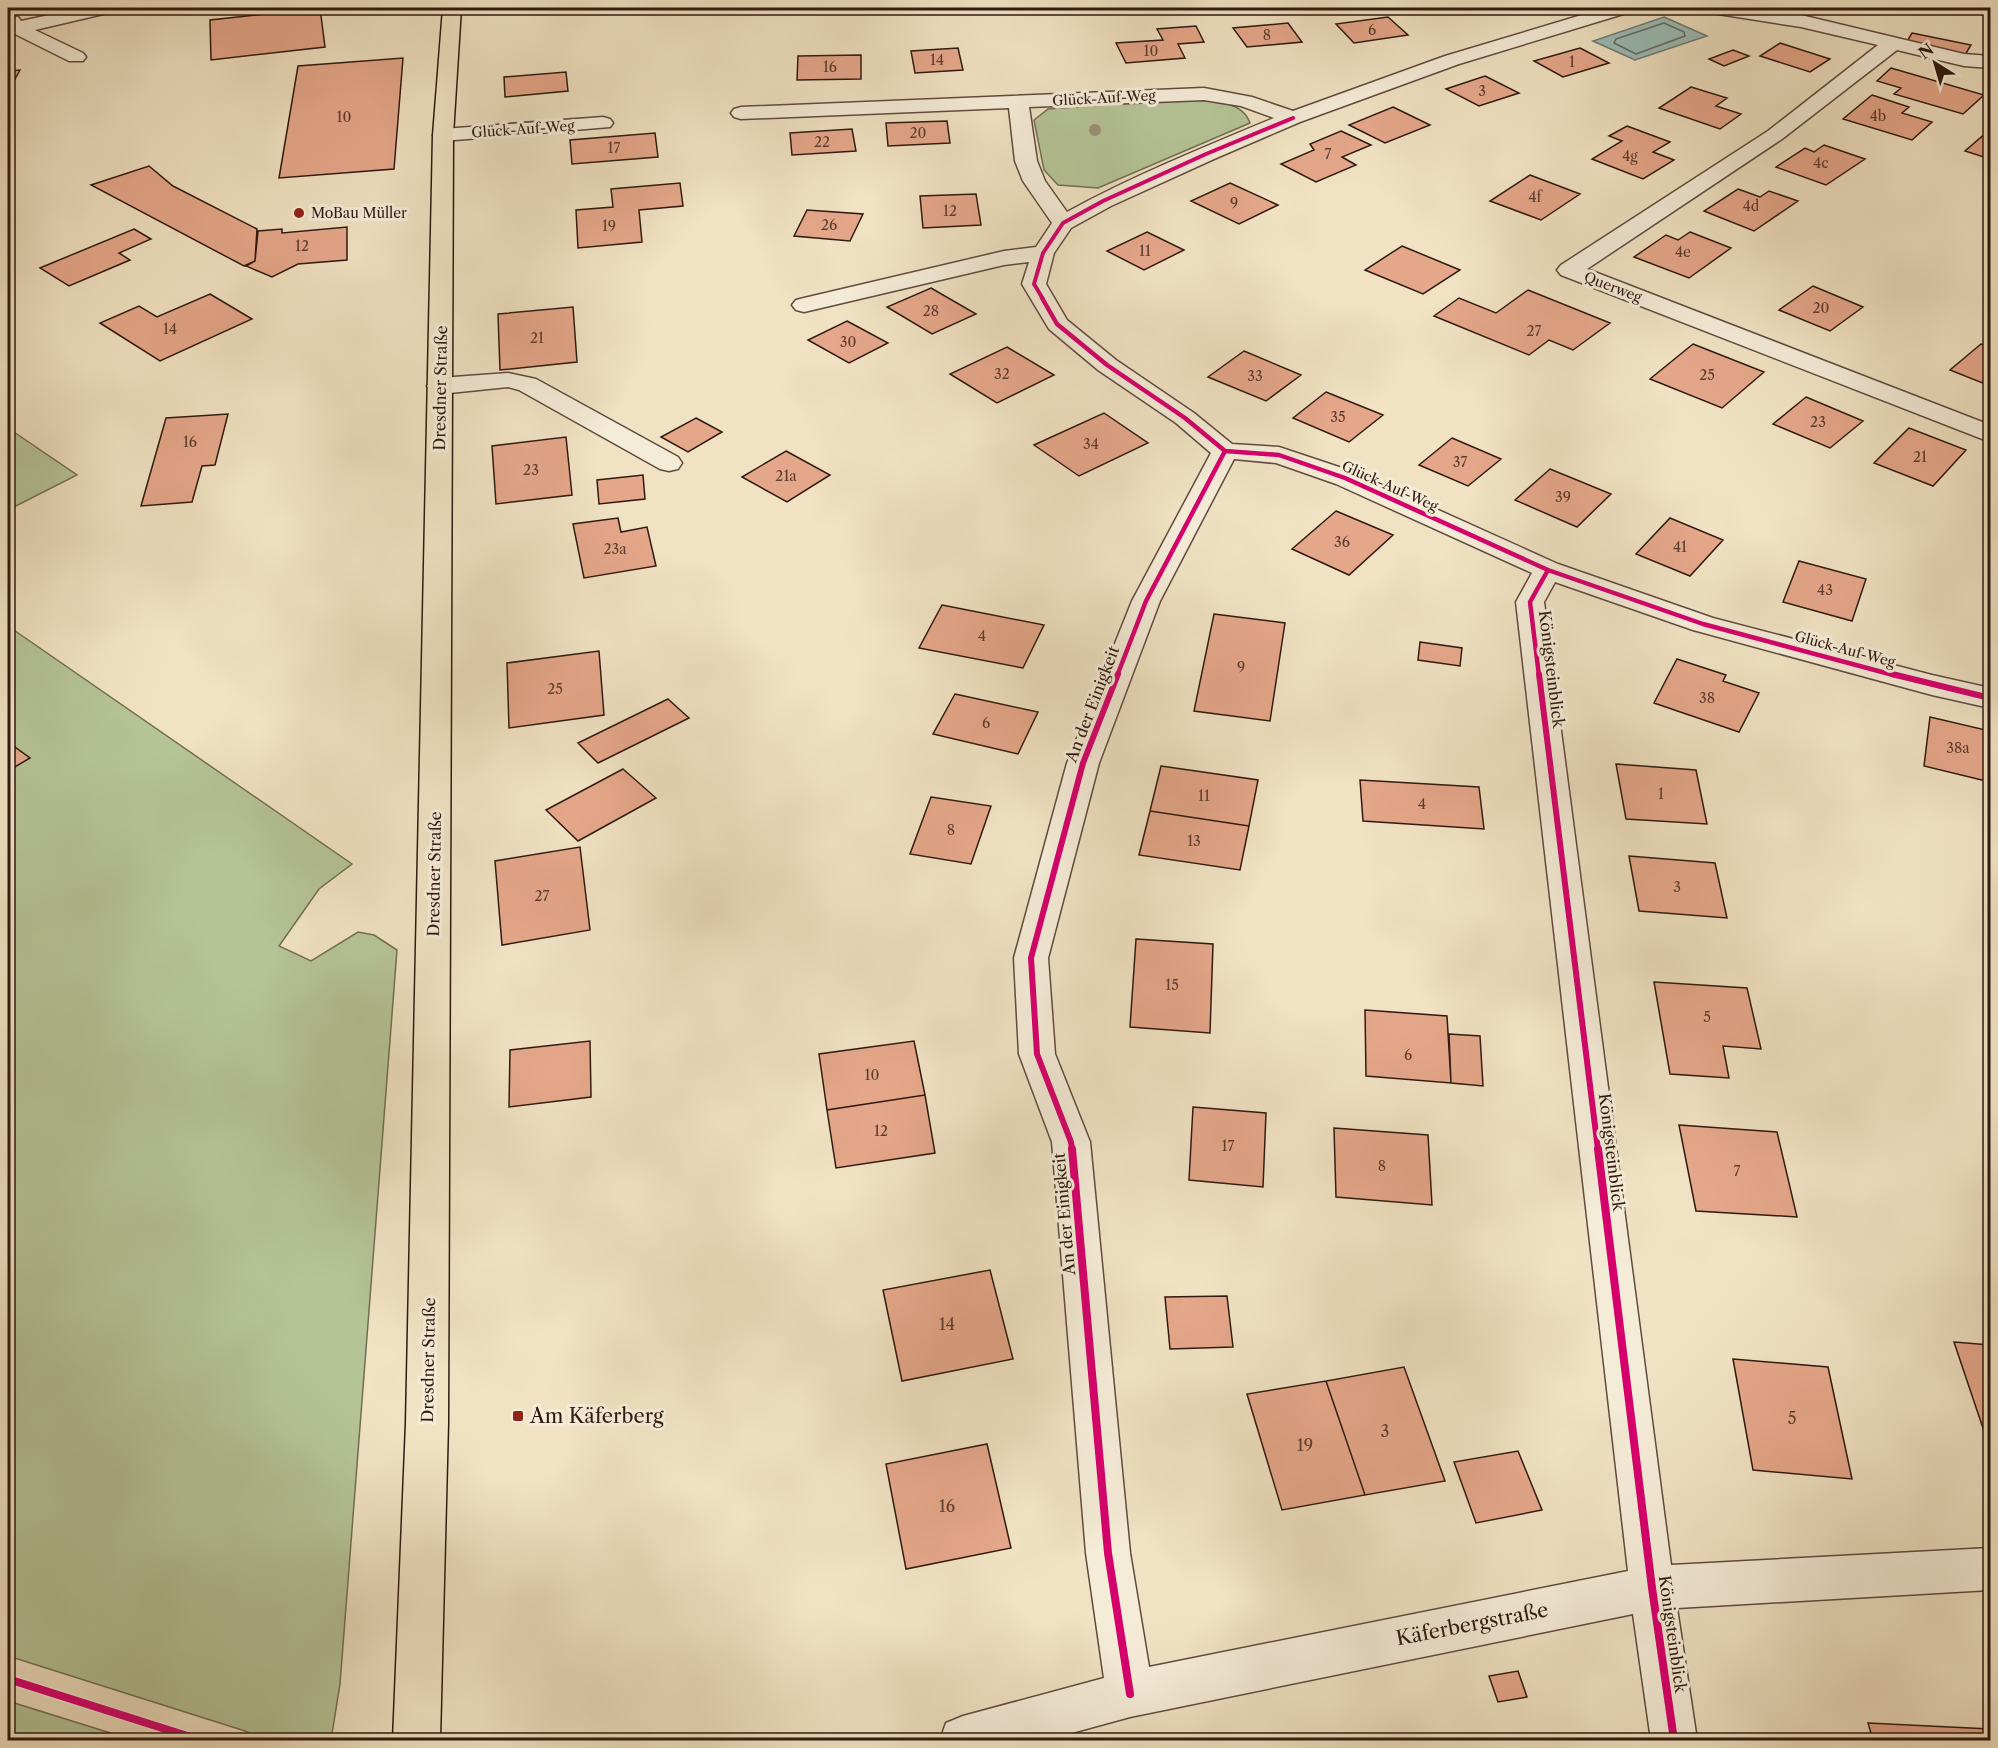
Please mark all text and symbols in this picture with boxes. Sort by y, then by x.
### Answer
house number: 6 [1368,21,1376,39]
house number: 8 [1263,26,1271,44]
north arrow [1905,33,1965,93]
text: N [1914,39,1938,63]
house number: 10 [1144,42,1158,60]
house number: 14 [930,51,944,69]
house number: 1 [1569,53,1575,71]
house number: 16 [823,58,837,76]
house number: 3 [1478,82,1486,100]
street label: Glück-Auf-Weg [1052,86,1157,110]
house number: 4b [1870,107,1886,125]
house number: 10 [337,108,351,126]
street label: Glück-Auf-Weg [471,116,576,142]
house number: 20 [910,124,927,142]
house number: 22 [814,133,830,151]
house number: 17 [608,139,620,157]
house number: 7 [1325,145,1332,163]
house number: 4g [1622,147,1638,165]
house number: 4c [1813,154,1829,172]
house number: 4f [1528,188,1544,206]
house number: 9 [1230,194,1238,212]
house number: 4d [1743,197,1760,215]
house number: 12 [943,202,957,220]
place label: MoBau Müller [311,204,407,222]
marker: MoBau Müller [292,206,306,220]
house number: 26 [821,216,837,234]
house number: 19 [602,217,616,235]
house number: 12 [295,237,309,255]
house number: 11 [1139,242,1151,260]
house number: 4e [1675,243,1691,261]
street label: Querweg [1582,268,1645,306]
house number: 20 [1813,299,1830,317]
house number: 28 [923,302,939,320]
house number: 14 [163,320,177,338]
house number: 27 [1527,322,1542,340]
street label: Dresdner Straße [429,325,451,451]
house number: 21 [530,329,544,347]
house number: 30 [840,333,856,351]
house number: 32 [994,365,1010,383]
house number: 25 [1699,366,1715,384]
house number: 33 [1247,367,1263,385]
house number: 35 [1330,408,1346,426]
house number: 23 [1810,413,1826,431]
house number: 16 [183,433,197,451]
house number: 34 [1083,435,1099,453]
house number: 21 [1913,448,1927,466]
house number: 37 [1453,453,1467,471]
street label: Glück-Auf-Weg [1339,457,1441,516]
house number: 23 [523,461,539,479]
house number: 21a [775,467,797,485]
house number: 39 [1555,488,1571,506]
house number: 36 [1334,533,1350,551]
house number: 41 [1673,538,1687,556]
house number: 23a [603,540,627,558]
house number: 43 [1817,581,1833,599]
street label: Königsteinblick [1535,609,1569,730]
house number: 4 [978,627,986,645]
street label: Glück-Auf-Weg [1793,627,1898,671]
street label: An der Einigkeit [1060,643,1123,766]
house number: 9 [1237,658,1245,676]
house number: 25 [547,680,563,698]
house number: 38 [1699,689,1715,707]
house number: 6 [982,714,990,732]
house number: 38a [1946,739,1970,757]
house number: 1 [1658,785,1664,803]
house number: 11 [1198,787,1210,805]
house number: 4 [1418,795,1426,813]
street label: Dresdner Straße [423,811,445,937]
house number: 8 [947,821,955,839]
house number: 13 [1187,832,1201,850]
house number: 3 [1673,878,1681,896]
house number: 27 [535,887,550,905]
house number: 15 [1165,976,1179,994]
house number: 5 [1703,1008,1711,1026]
house number: 6 [1404,1046,1412,1064]
house number: 10 [865,1066,879,1084]
street label: Königsteinblick [1595,1092,1629,1213]
house number: 12 [874,1122,888,1140]
house number: 17 [1222,1137,1234,1155]
street label: An der Einigkeit [1049,1152,1079,1277]
house number: 8 [1378,1157,1386,1175]
house number: 7 [1734,1162,1741,1180]
street label: Dresdner Straße [417,1297,439,1423]
house number: 14 [939,1314,955,1334]
place label: Am Käferberg [529,1404,664,1428]
house number: 5 [1788,1408,1796,1428]
marker: Am Käferberg [511,1409,525,1423]
house number: 3 [1381,1421,1389,1441]
house number: 19 [1297,1435,1313,1455]
house number: 16 [939,1496,955,1516]
street label: Königsteinblick [1655,1574,1691,1695]
street label: Käferbergstraße [1394,1597,1550,1651]

